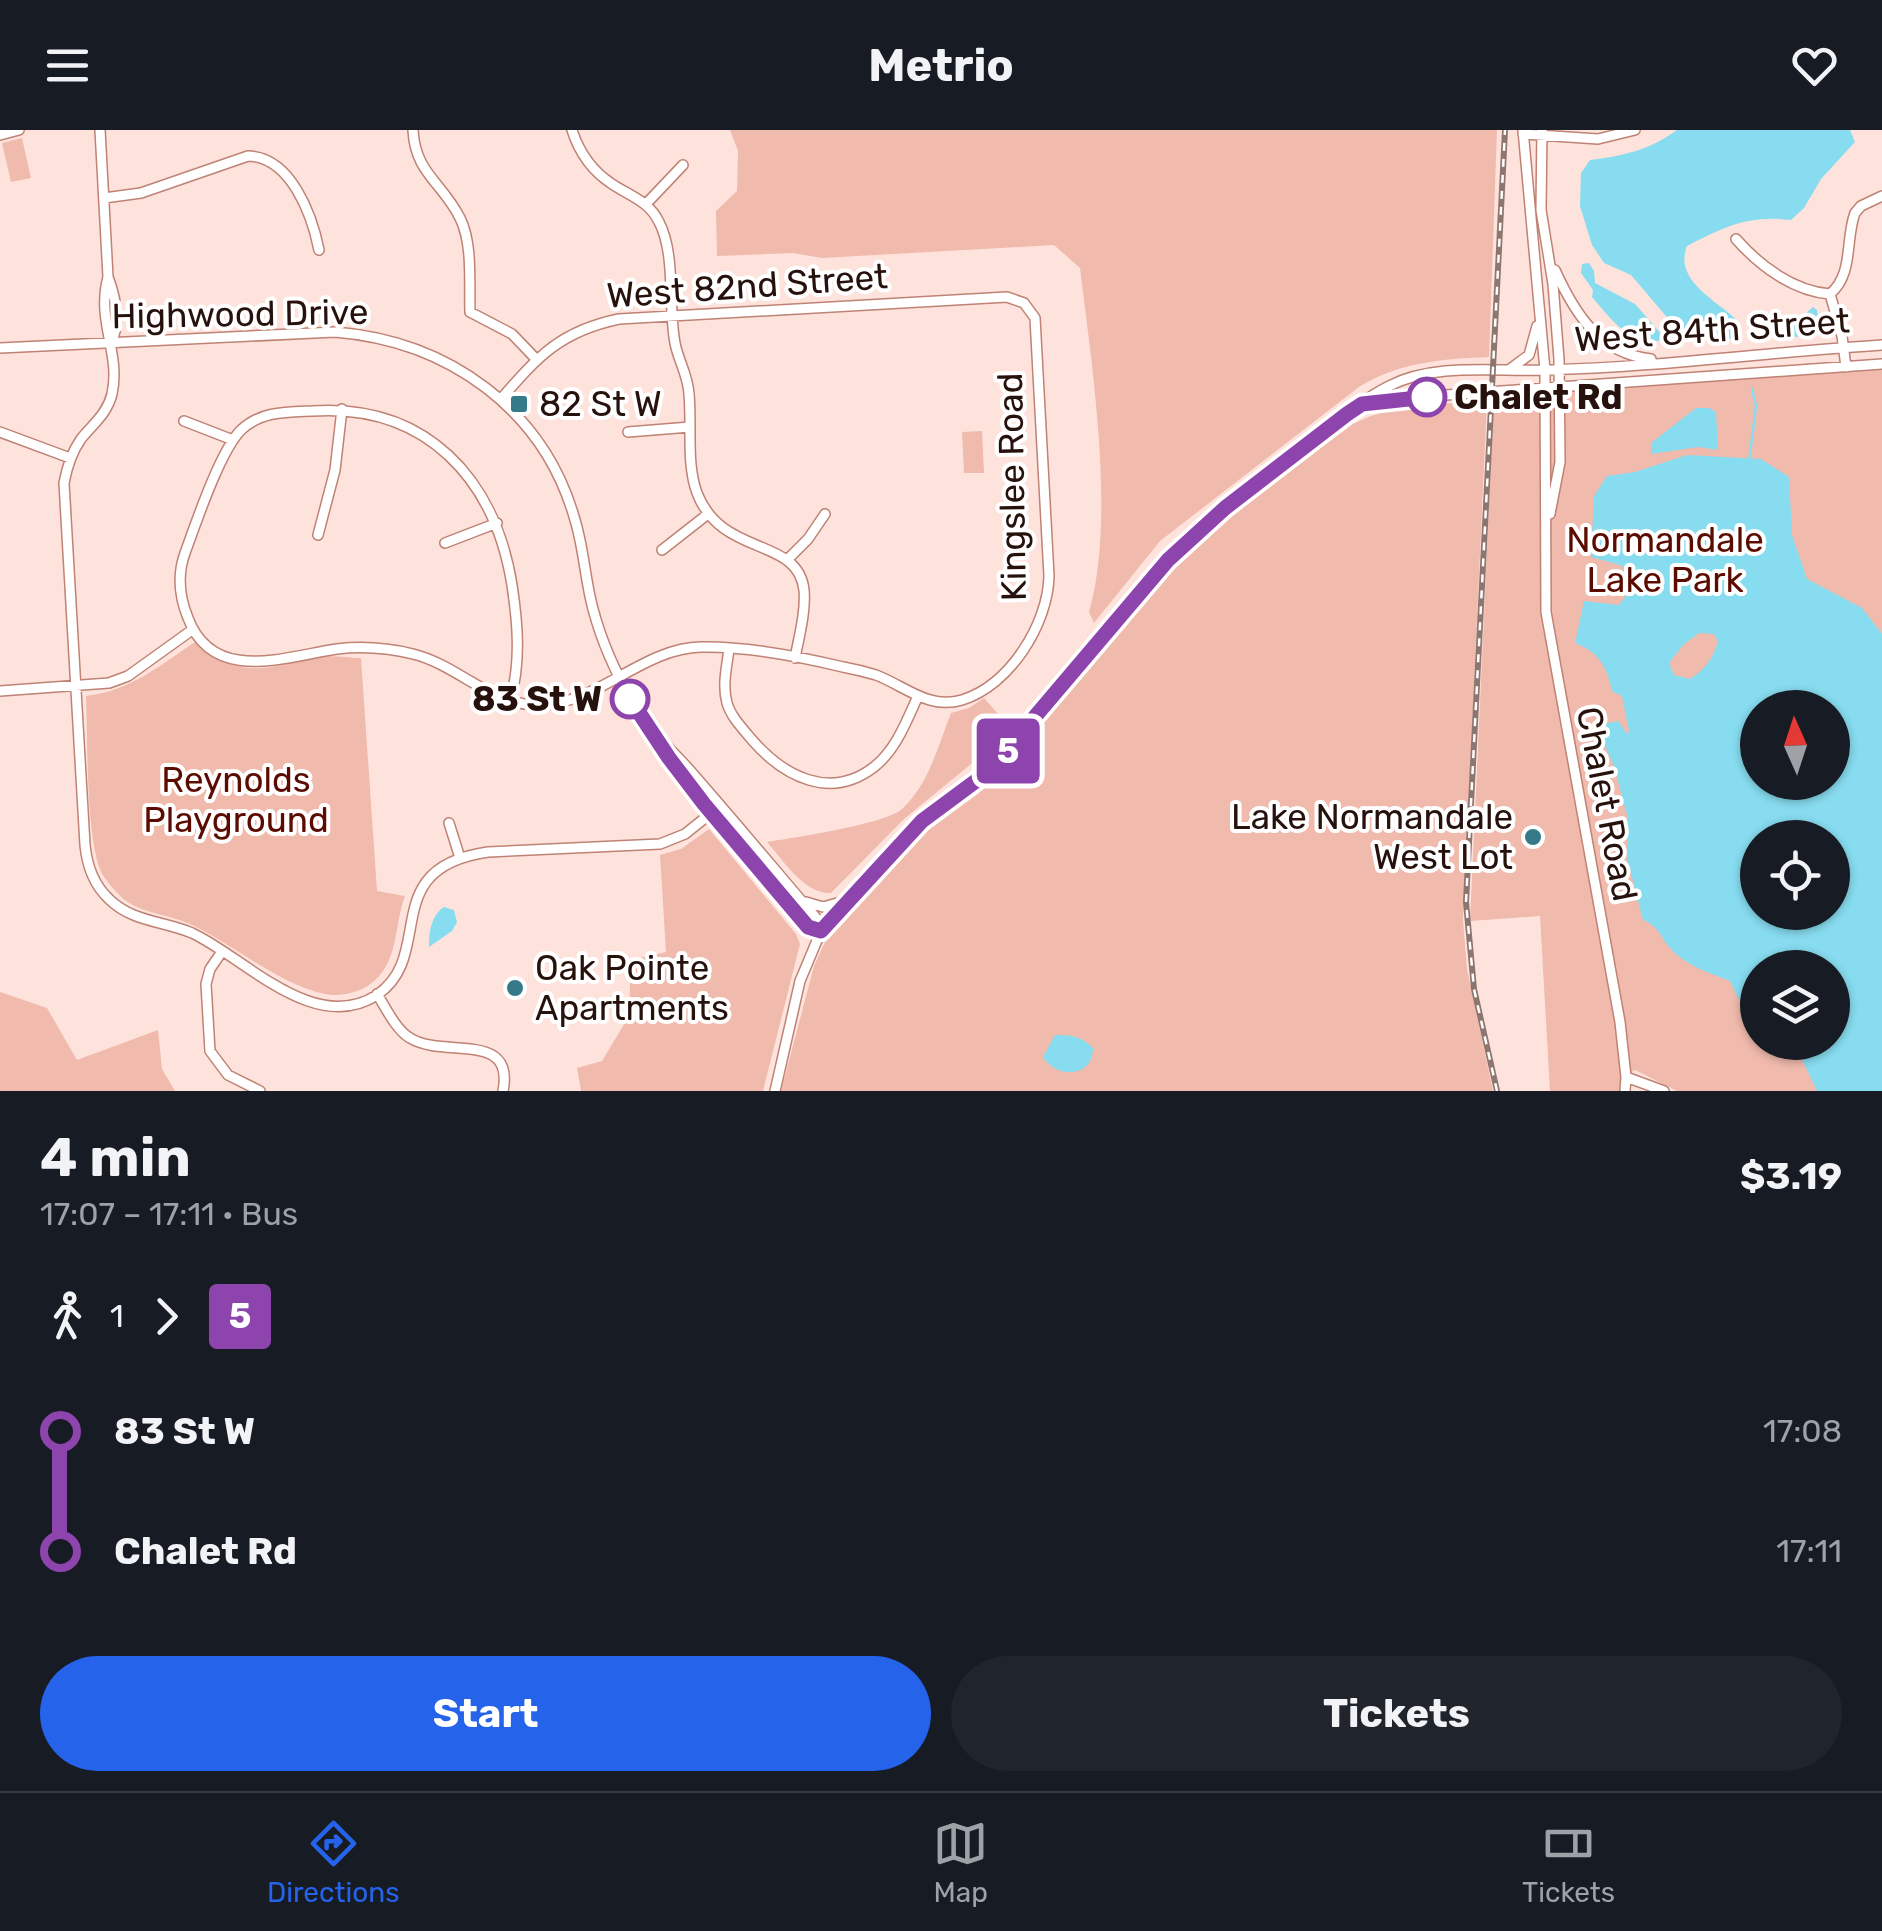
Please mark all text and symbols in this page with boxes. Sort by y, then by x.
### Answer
icon: menu [40,38,95,93]
icon: heart [1787,38,1842,93]
text: Metrio [868,39,1014,92]
street label: West 82nd Street [605,255,889,317]
street label: Highwood Drive [111,291,369,337]
street label: West 84th Street [1573,299,1851,361]
street label: Kingslee Road [989,372,1035,602]
place label: Chalet Rd [1454,376,1623,418]
marker: Chalet Rd [1408,378,1446,416]
place label: 82 St W [539,383,662,425]
marker: 82 St W [508,393,530,415]
park label: Normandale Lake Park [1566,519,1764,601]
place label: 83 St W [472,678,602,720]
marker: 83 St W [611,680,649,718]
north arrow [1740,690,1850,800]
map controls [1740,690,1850,1060]
street label: Chalet Road [1568,703,1646,905]
line badge: 5 [976,718,1040,784]
text: 5 [997,730,1019,772]
park label: Reynolds Playground [143,759,329,841]
place label: Lake Normandale West Lot [1231,796,1513,878]
button: locate [1740,820,1850,930]
marker: Lake Normandale West Lot [1522,826,1544,848]
place label: Oak Pointe Apartments [535,947,729,1029]
button: layers [1740,950,1850,1060]
marker: Oak Pointe Apartments [504,977,526,999]
text: 4 min [40,1125,191,1190]
text: $3.19 [1740,1153,1842,1199]
text: 17:07 – 17:11 · Bus [40,1195,298,1233]
icon: walk [40,1289,95,1344]
icon: forward [139,1289,194,1344]
text: 5 [229,1295,251,1337]
text: 1 [110,1297,124,1335]
text: 83 St W [114,1408,255,1454]
text: 17:08 [1763,1412,1842,1450]
text: Chalet Rd [114,1528,297,1574]
text: 17:11 [1776,1532,1842,1570]
button: Start [40,1656,931,1771]
button: Tickets [951,1656,1842,1771]
tab: Directions [267,1816,400,1909]
tab: Map [933,1816,988,1909]
tab: Tickets [1522,1816,1615,1909]

